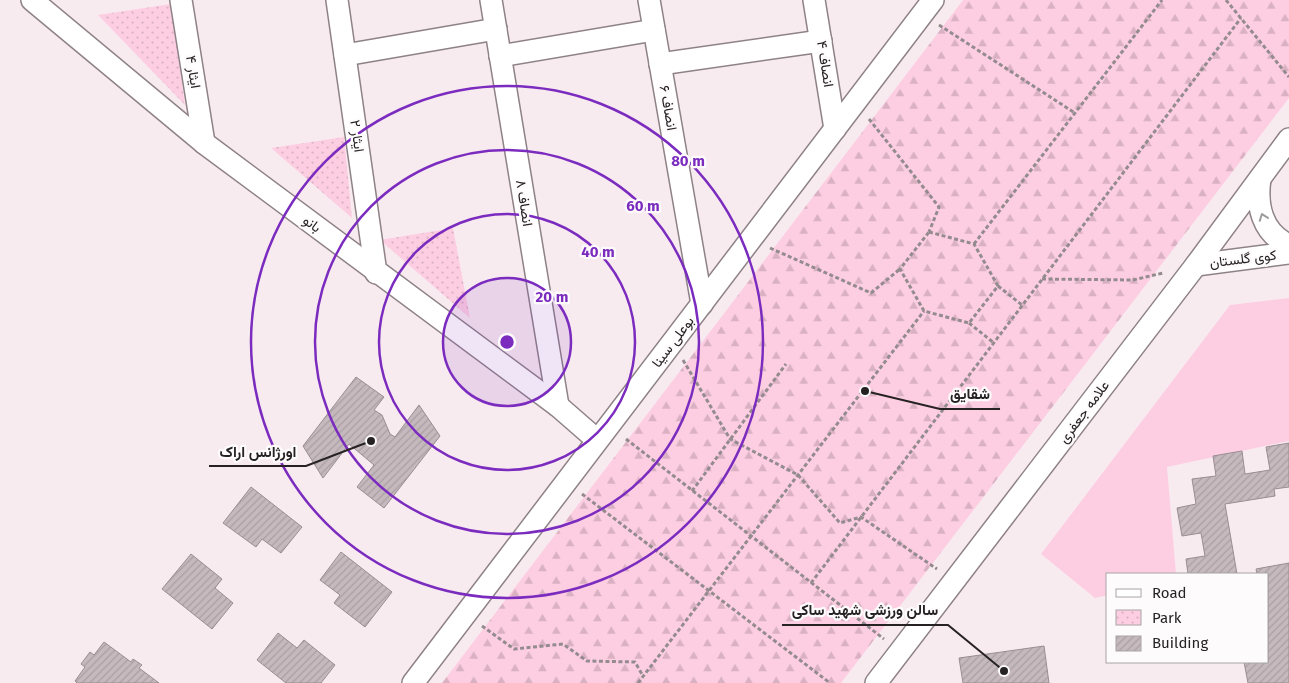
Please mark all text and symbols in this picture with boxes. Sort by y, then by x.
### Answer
street label: انصاف ۴ [813,40,837,88]
street label: ایثار ۴ [182,54,204,90]
street label: انصاف ۶ [656,84,680,132]
street label: ایثار ۲ [346,119,368,153]
text: 80 m [671,152,705,170]
street label: انصاف ۸ [512,178,536,228]
text: 60 m [626,197,660,215]
street label: بانو [300,212,324,236]
one-way arrow [1259,213,1269,222]
text: 40 m [581,243,615,261]
street label: کوی گلستان [1209,246,1277,272]
text: 20 m [536,288,568,306]
street label: بوعلی سینا [648,313,698,371]
centre of rings [498,333,516,351]
street label: علامه جعفری [1055,377,1113,447]
callout: شقایق [940,379,1000,409]
text: شقایق [950,385,990,403]
callout: اورژانس اراک [209,436,306,466]
text: اورژانس اراک [219,443,297,461]
legend [1106,573,1269,663]
text: Road [1152,584,1187,602]
callout: سالن ورزشی شهید ساکی [782,595,948,625]
text: سالن ورزشی شهید ساکی [792,601,938,619]
text: Park [1152,609,1182,627]
text: Building [1152,634,1208,652]

